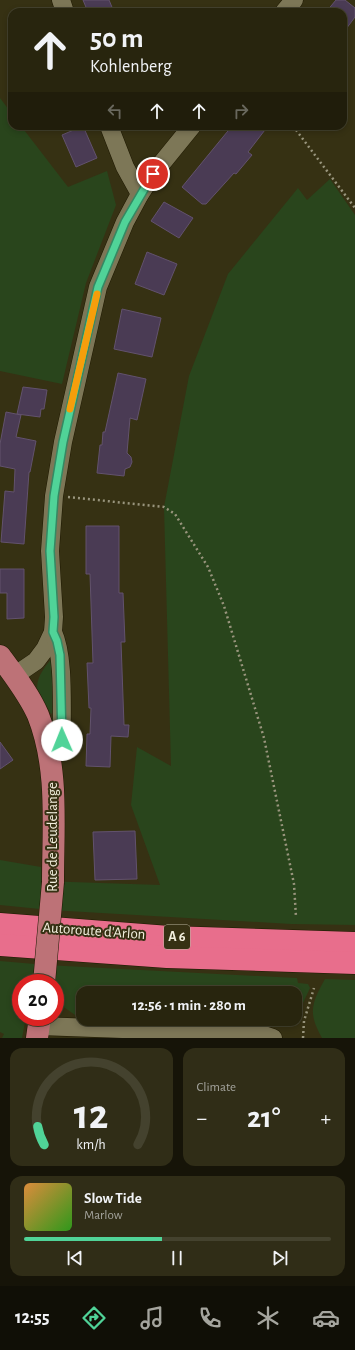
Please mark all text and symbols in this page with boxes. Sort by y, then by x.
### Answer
icon: ahead [24,24,76,76]
text: 50 m [90,25,144,53]
text: Kohlenberg [90,58,172,76]
icon: left [104,100,126,122]
icon: ahead [146,100,168,122]
icon: ahead [188,100,210,122]
icon: right [230,100,252,122]
pin [136,157,170,191]
icon: arrive [142,163,164,185]
position arrow [41,719,83,761]
street label: Rue de Leudelange [45,782,60,892]
street label: Autoroute d'Arlon [42,920,146,942]
road number: A 6 [164,925,190,949]
speed limit sign: 20 [12,974,64,1026]
text: 12:56 · 1 min · 280 m [132,998,246,1013]
text: Climate [197,1081,236,1094]
text: 12 [74,1095,109,1136]
text: 21° [247,1103,281,1133]
text: − [197,1107,207,1129]
text: + [320,1107,331,1129]
text: km/h [77,1138,106,1152]
text: Slow Tide [84,1191,142,1206]
text: Marlow [84,1209,122,1222]
icon: previous [64,1247,86,1269]
icon: pause [166,1247,188,1269]
icon: next [269,1247,291,1269]
icon: directions [80,1304,108,1332]
icon: music [138,1304,166,1332]
icon: phone [196,1304,224,1332]
icon: climate [254,1304,282,1332]
icon: car [312,1304,340,1332]
text: 12:55 [15,1309,50,1327]

